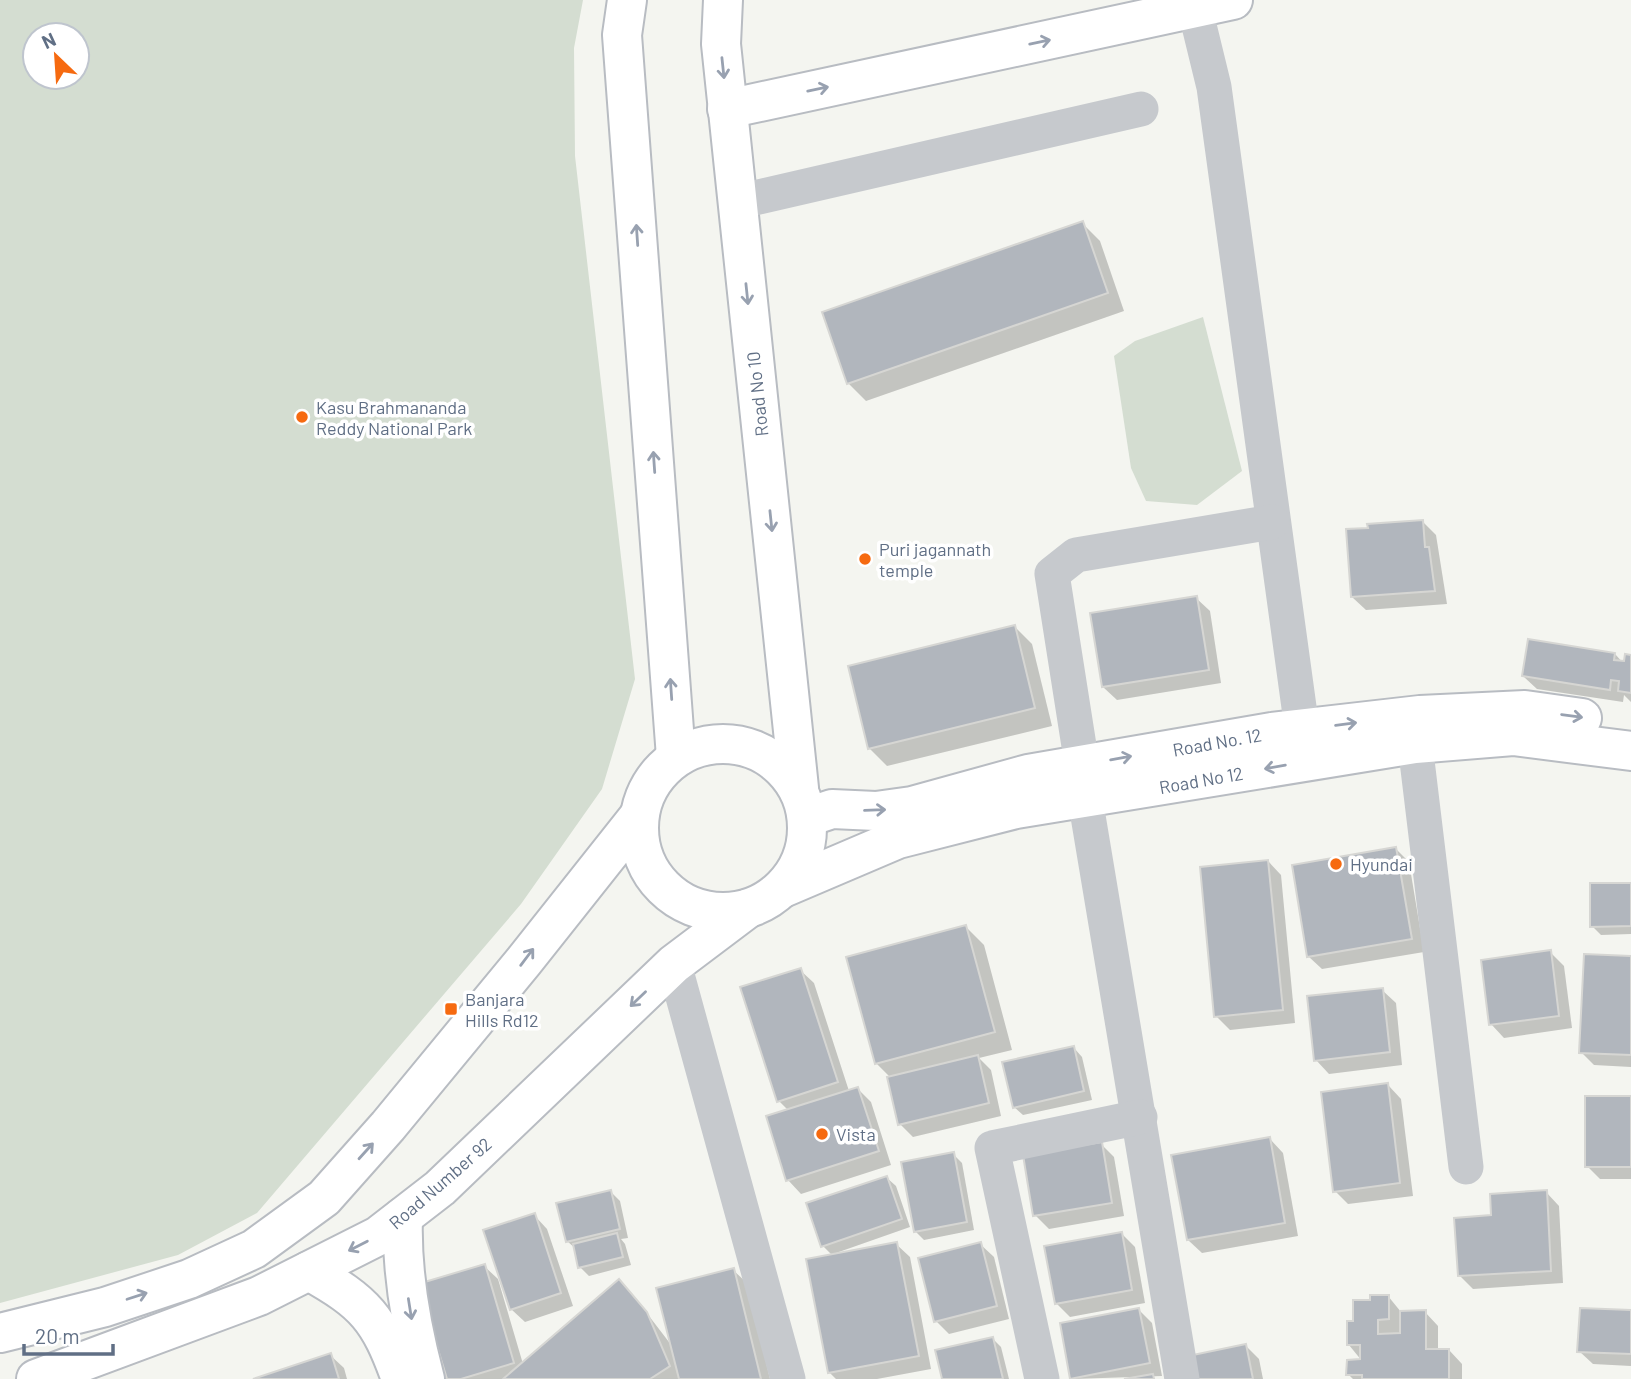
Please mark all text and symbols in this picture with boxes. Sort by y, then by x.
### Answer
north arrow [21,21,91,91]
text: N [38,27,59,53]
one-way arrow [1028,35,1051,48]
one-way arrow [717,56,730,79]
one-way arrow [806,82,829,96]
one-way arrow [630,225,643,247]
one-way arrow [741,283,754,305]
street label: Road No 10 [742,350,772,438]
place label: Kasu Brahmananda Reddy National Park [316,396,472,439]
marker: Kasu Brahmananda Reddy National Park [294,409,310,425]
one-way arrow [647,451,660,474]
one-way arrow [764,509,777,531]
place label: Puri jagannath temple [879,538,991,581]
marker: Puri jagannath temple [857,551,873,567]
one-way arrow [664,678,677,701]
one-way arrow [1560,710,1583,723]
one-way arrow [1334,718,1357,731]
street label: Road No. 12 [1171,723,1263,761]
one-way arrow [1109,751,1132,764]
one-way arrow [1264,761,1287,774]
street label: Road No 12 [1157,762,1245,798]
one-way arrow [863,803,886,817]
place label: Hyundai [1350,853,1413,875]
marker: Hyundai [1328,856,1344,872]
one-way arrow [520,948,535,967]
place label: Banjara Hills Rd12 [465,988,539,1031]
one-way arrow [630,991,647,1008]
marker: Banjara Hills Rd12 [443,1001,459,1017]
place label: Vista [836,1123,876,1145]
marker: Vista [814,1126,830,1142]
street label: Road Number 92 [384,1133,496,1233]
one-way arrow [358,1142,374,1160]
one-way arrow [348,1240,369,1254]
one-way arrow [126,1289,148,1302]
one-way arrow [404,1297,417,1320]
scale bar [24,1312,114,1356]
text: 20 m [35,1323,80,1348]

